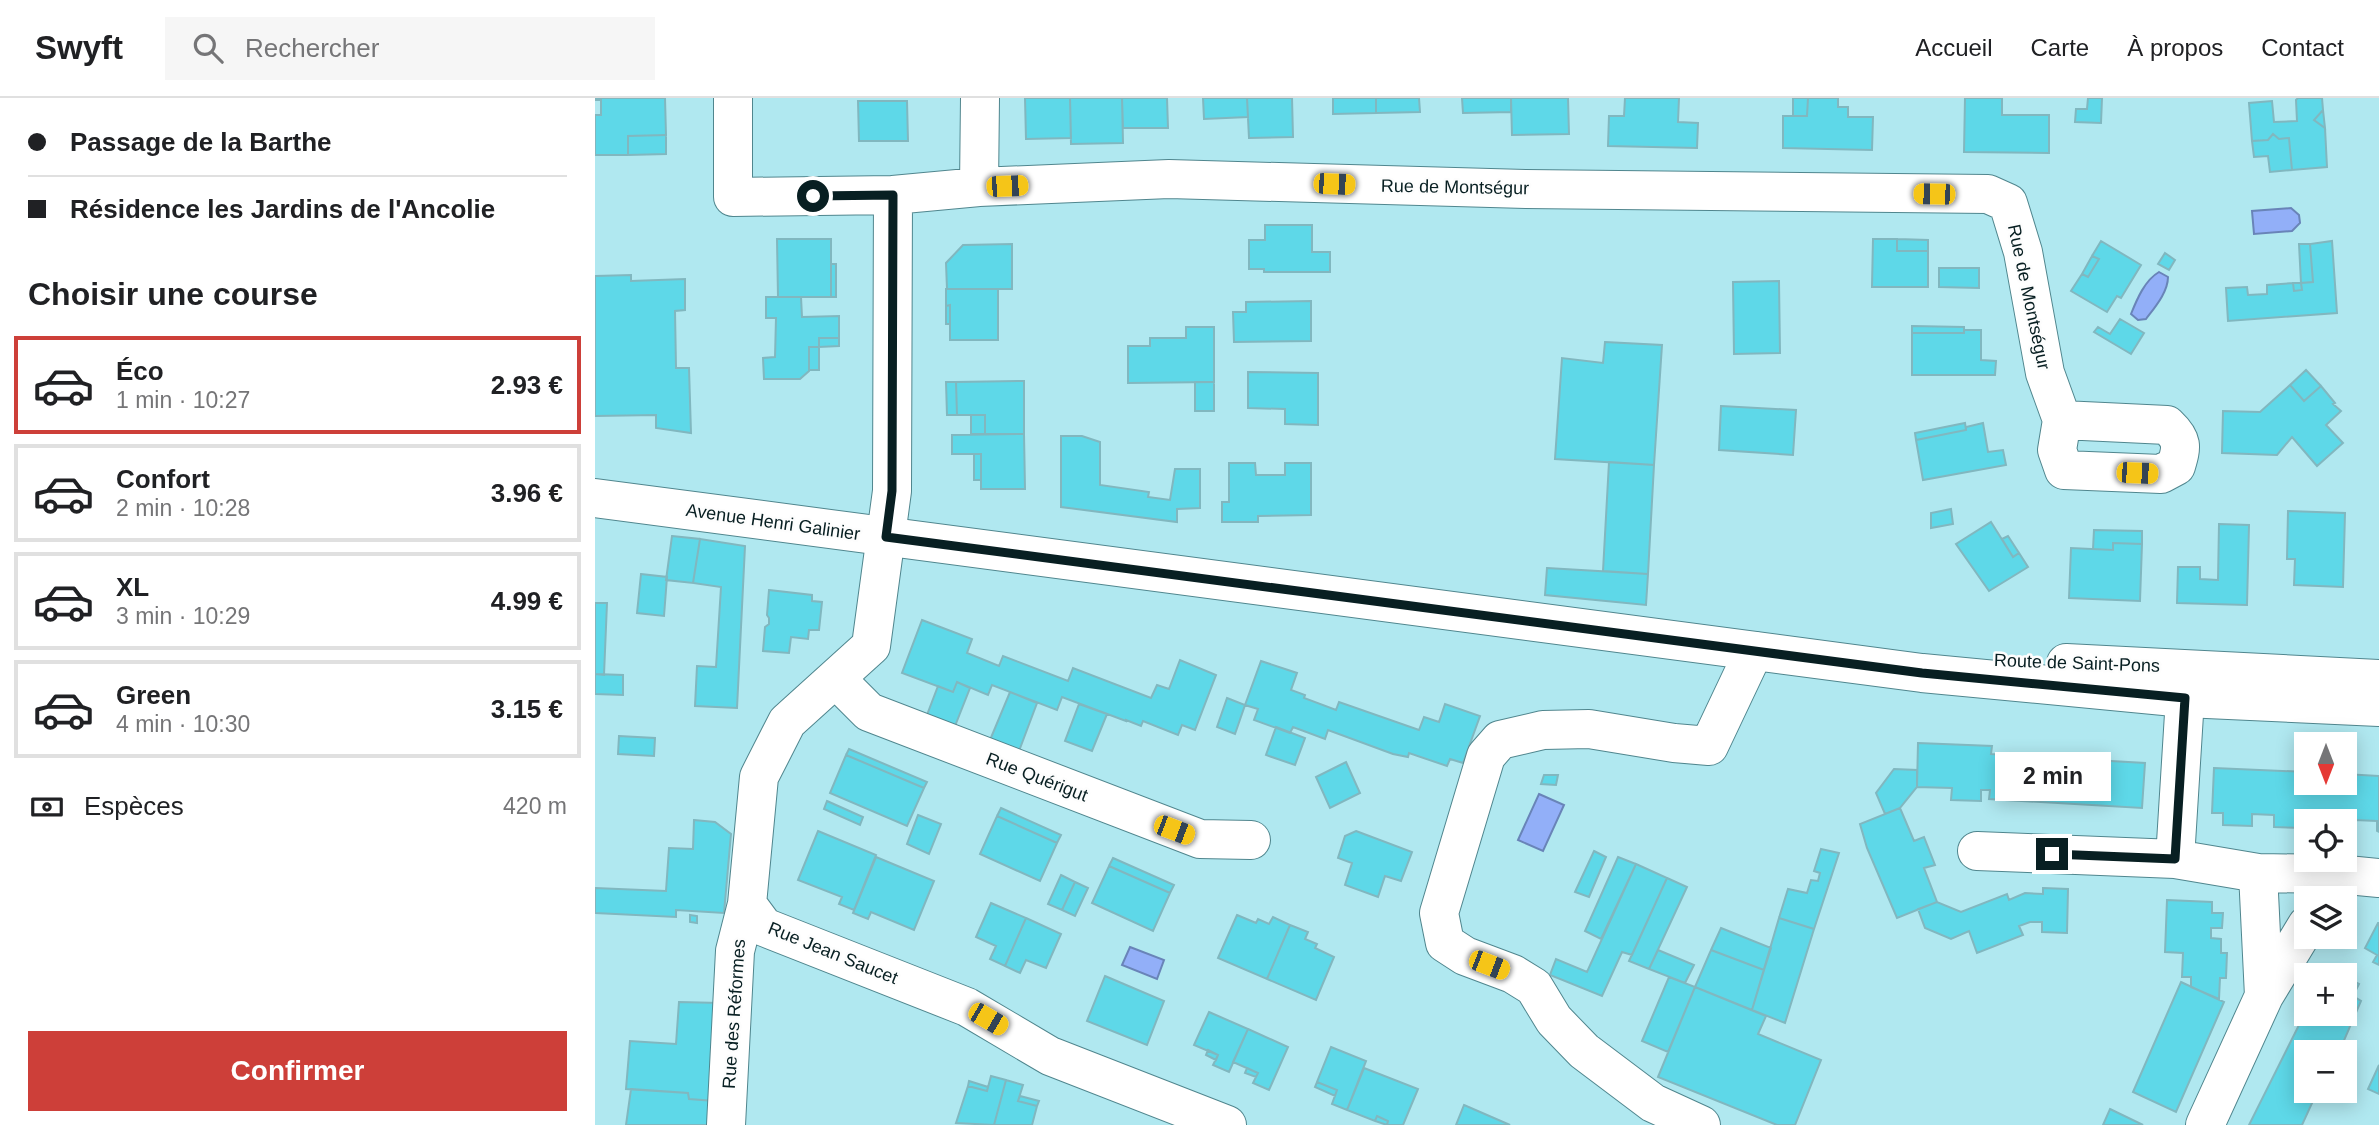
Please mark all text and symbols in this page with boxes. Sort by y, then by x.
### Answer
search box [165,17,655,80]
text: Swyft [35,29,123,66]
icon: search [189,29,227,67]
text: Rechercher [245,33,379,63]
text: Accueil [1915,34,1993,61]
text: Carte [2031,34,2089,61]
text: À propos [2127,34,2223,61]
text: Contact [2261,34,2344,61]
text: Passage de la Barthe [70,127,332,157]
car [1313,173,1356,195]
car [986,175,1029,197]
street label: Rue de Montségur [1381,176,1529,198]
route start [797,180,829,212]
car [1913,183,1956,205]
text: Résidence les Jardins de l'Ancolie [70,194,495,224]
street label: Rue de Montségur [2004,222,2054,372]
text: Choisir une course [28,276,318,312]
icon: car [32,354,95,417]
text: Éco [116,356,164,386]
text: 2.93 € [491,370,563,400]
text: 1 min · 10:27 [116,387,250,413]
icon: car [32,462,95,525]
car [2116,462,2159,484]
text: Confort [116,464,210,494]
text: 3.96 € [491,478,563,508]
text: 2 min · 10:28 [116,495,250,521]
street label: Avenue Henri Galinier [685,500,861,544]
icon: car [32,570,95,633]
text: XL [116,572,149,602]
text: 4.99 € [491,586,563,616]
text: 3 min · 10:29 [116,603,250,629]
street label: Route de Saint-Pons [1994,650,2160,676]
icon: car [32,678,95,741]
text: Green [116,680,191,710]
text: 3.15 € [491,694,563,724]
text: 4 min · 10:30 [116,711,250,737]
north arrow [2294,732,2357,794]
map controls [2294,732,2357,1103]
street label: Rue Quérigut [983,748,1091,806]
callout: 2 min [1994,752,2110,802]
text: 2 min [2023,763,2083,789]
icon: cash [28,788,66,826]
text: Espèces [84,791,184,821]
text: 420 m [503,793,567,819]
button: locate [2294,809,2357,872]
car [1151,813,1198,847]
route end [2036,838,2068,870]
button: layers [2294,886,2357,949]
street label: Rue Jean Saucet [765,918,901,988]
street label: Rue des Réformes [719,938,749,1090]
car [1466,948,1513,982]
button: + [2294,963,2357,1026]
car [965,999,1012,1039]
button: Confirmer [28,1031,567,1111]
button: − [2294,1040,2357,1103]

